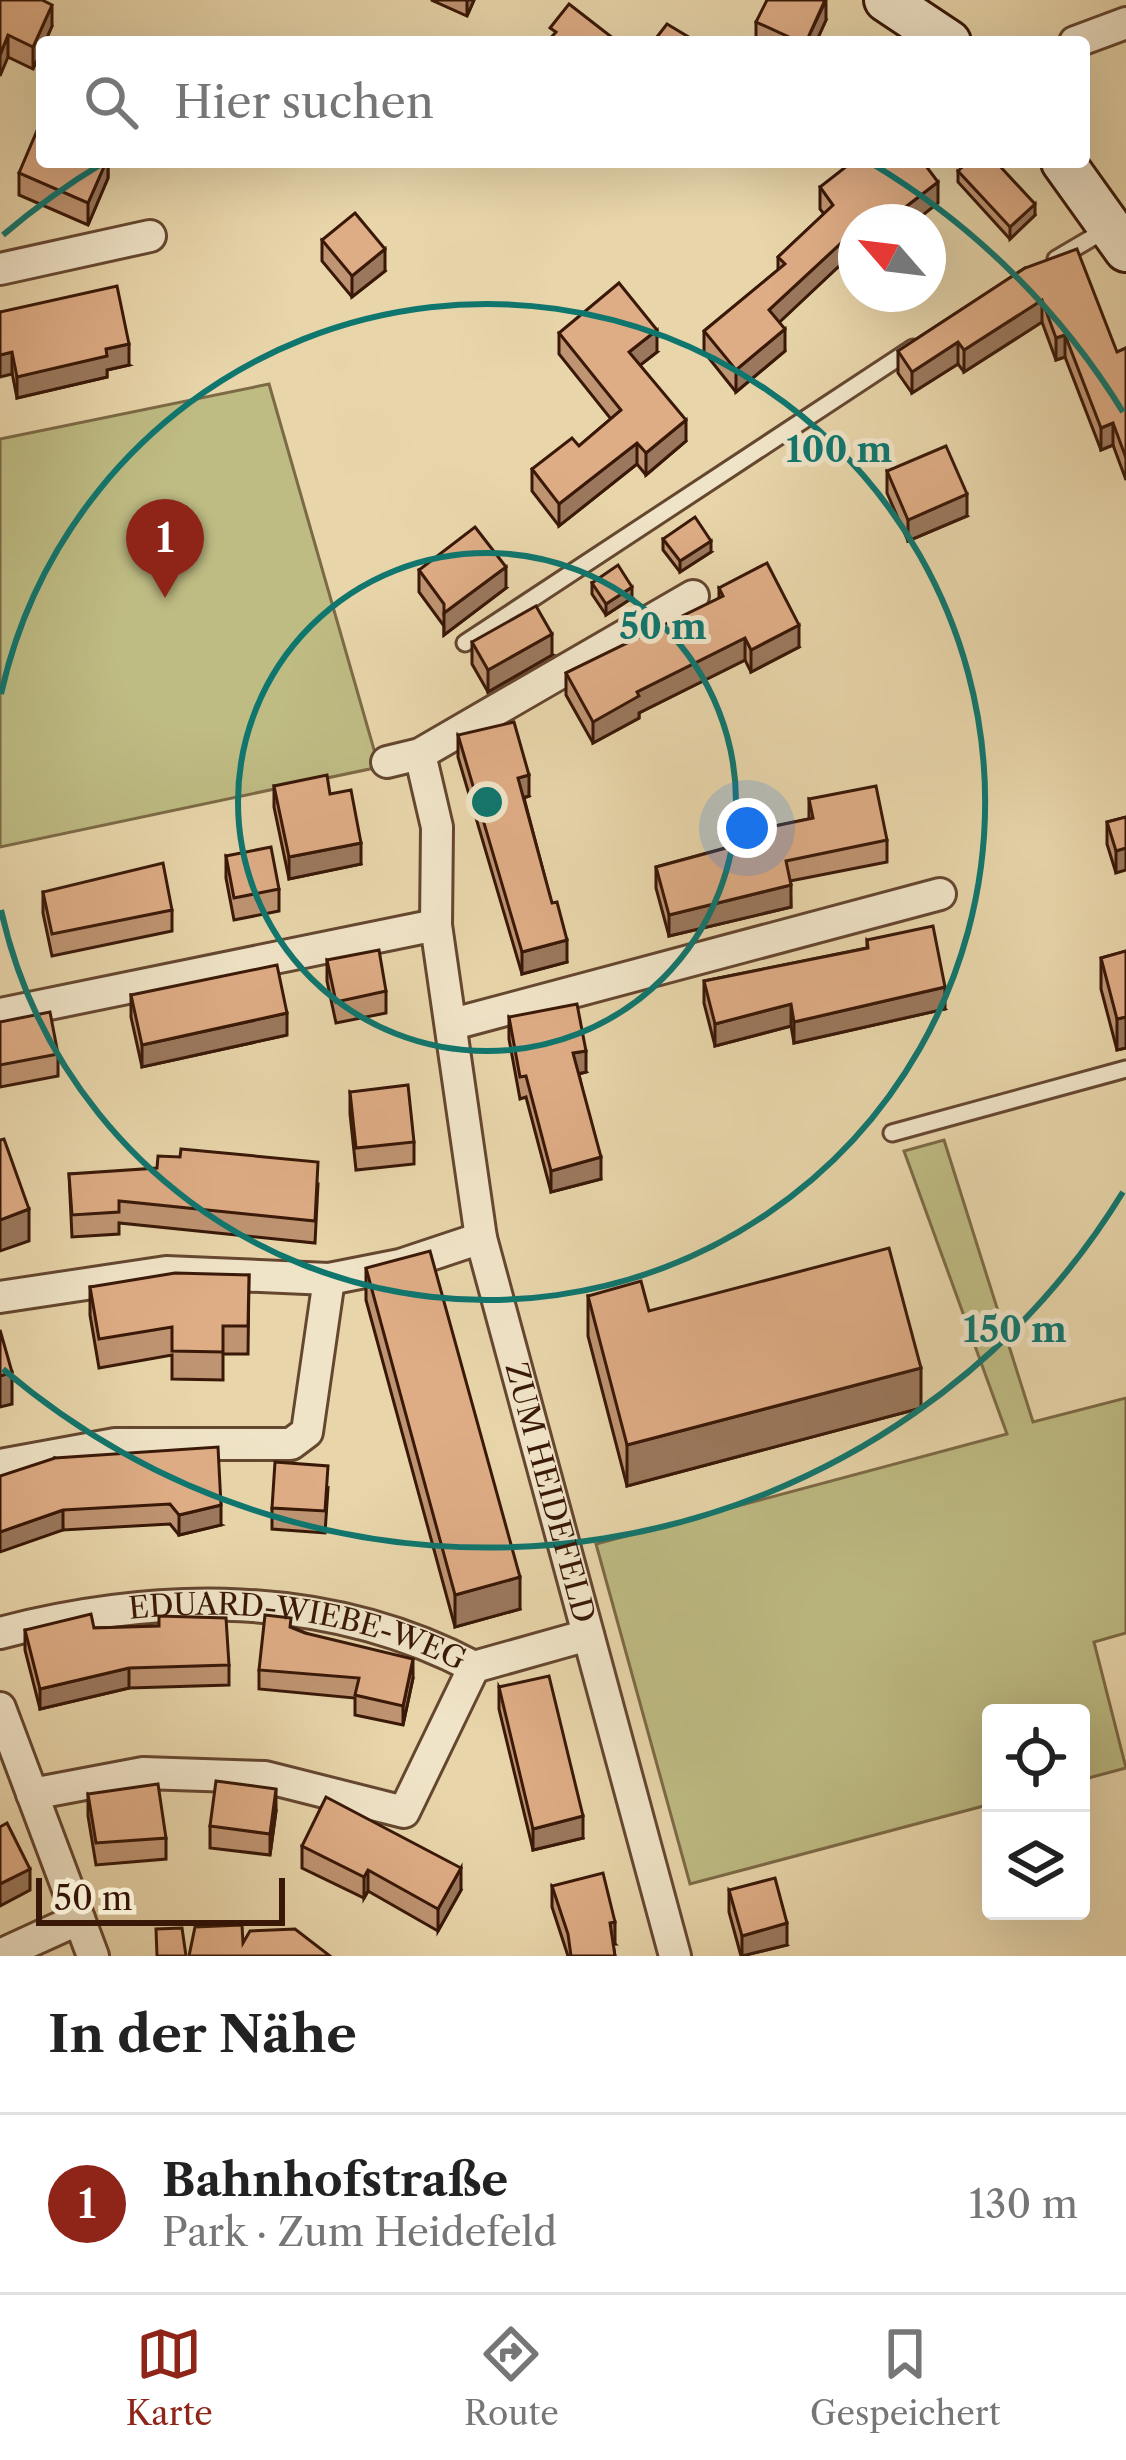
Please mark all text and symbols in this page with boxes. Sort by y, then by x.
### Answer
search box [36,36,1090,168]
icon: search [78,69,144,135]
text: Hier suchen [174,74,434,130]
north arrow [838,204,946,312]
text: 100 m [786,427,892,471]
pin: 1 [126,499,204,598]
text: 50 m [619,604,707,648]
centre of rings [466,781,508,823]
your location [717,798,777,858]
text: 150 m [963,1307,1067,1351]
street label: ZUM HEIDEFELD [497,1358,603,1627]
street label: EDUARD-WIEBE-WEG [127,1586,472,1678]
map controls [982,1704,1090,1920]
button: locate [982,1704,1090,1812]
button: layers [982,1812,1090,1920]
scale bar [36,1872,285,1925]
text: 50 m [54,1878,132,1919]
text: In der Nähe [48,2003,357,2065]
text: Bahnhofstraße [162,2152,508,2208]
text: 1 [78,2180,96,2228]
text: 130 m [969,2180,1078,2228]
text: Park · Zum Heidefeld [162,2208,557,2256]
tab: Karte [126,2321,213,2434]
tab: Route [464,2321,559,2434]
tab: Gespeichert [810,2321,1000,2434]

